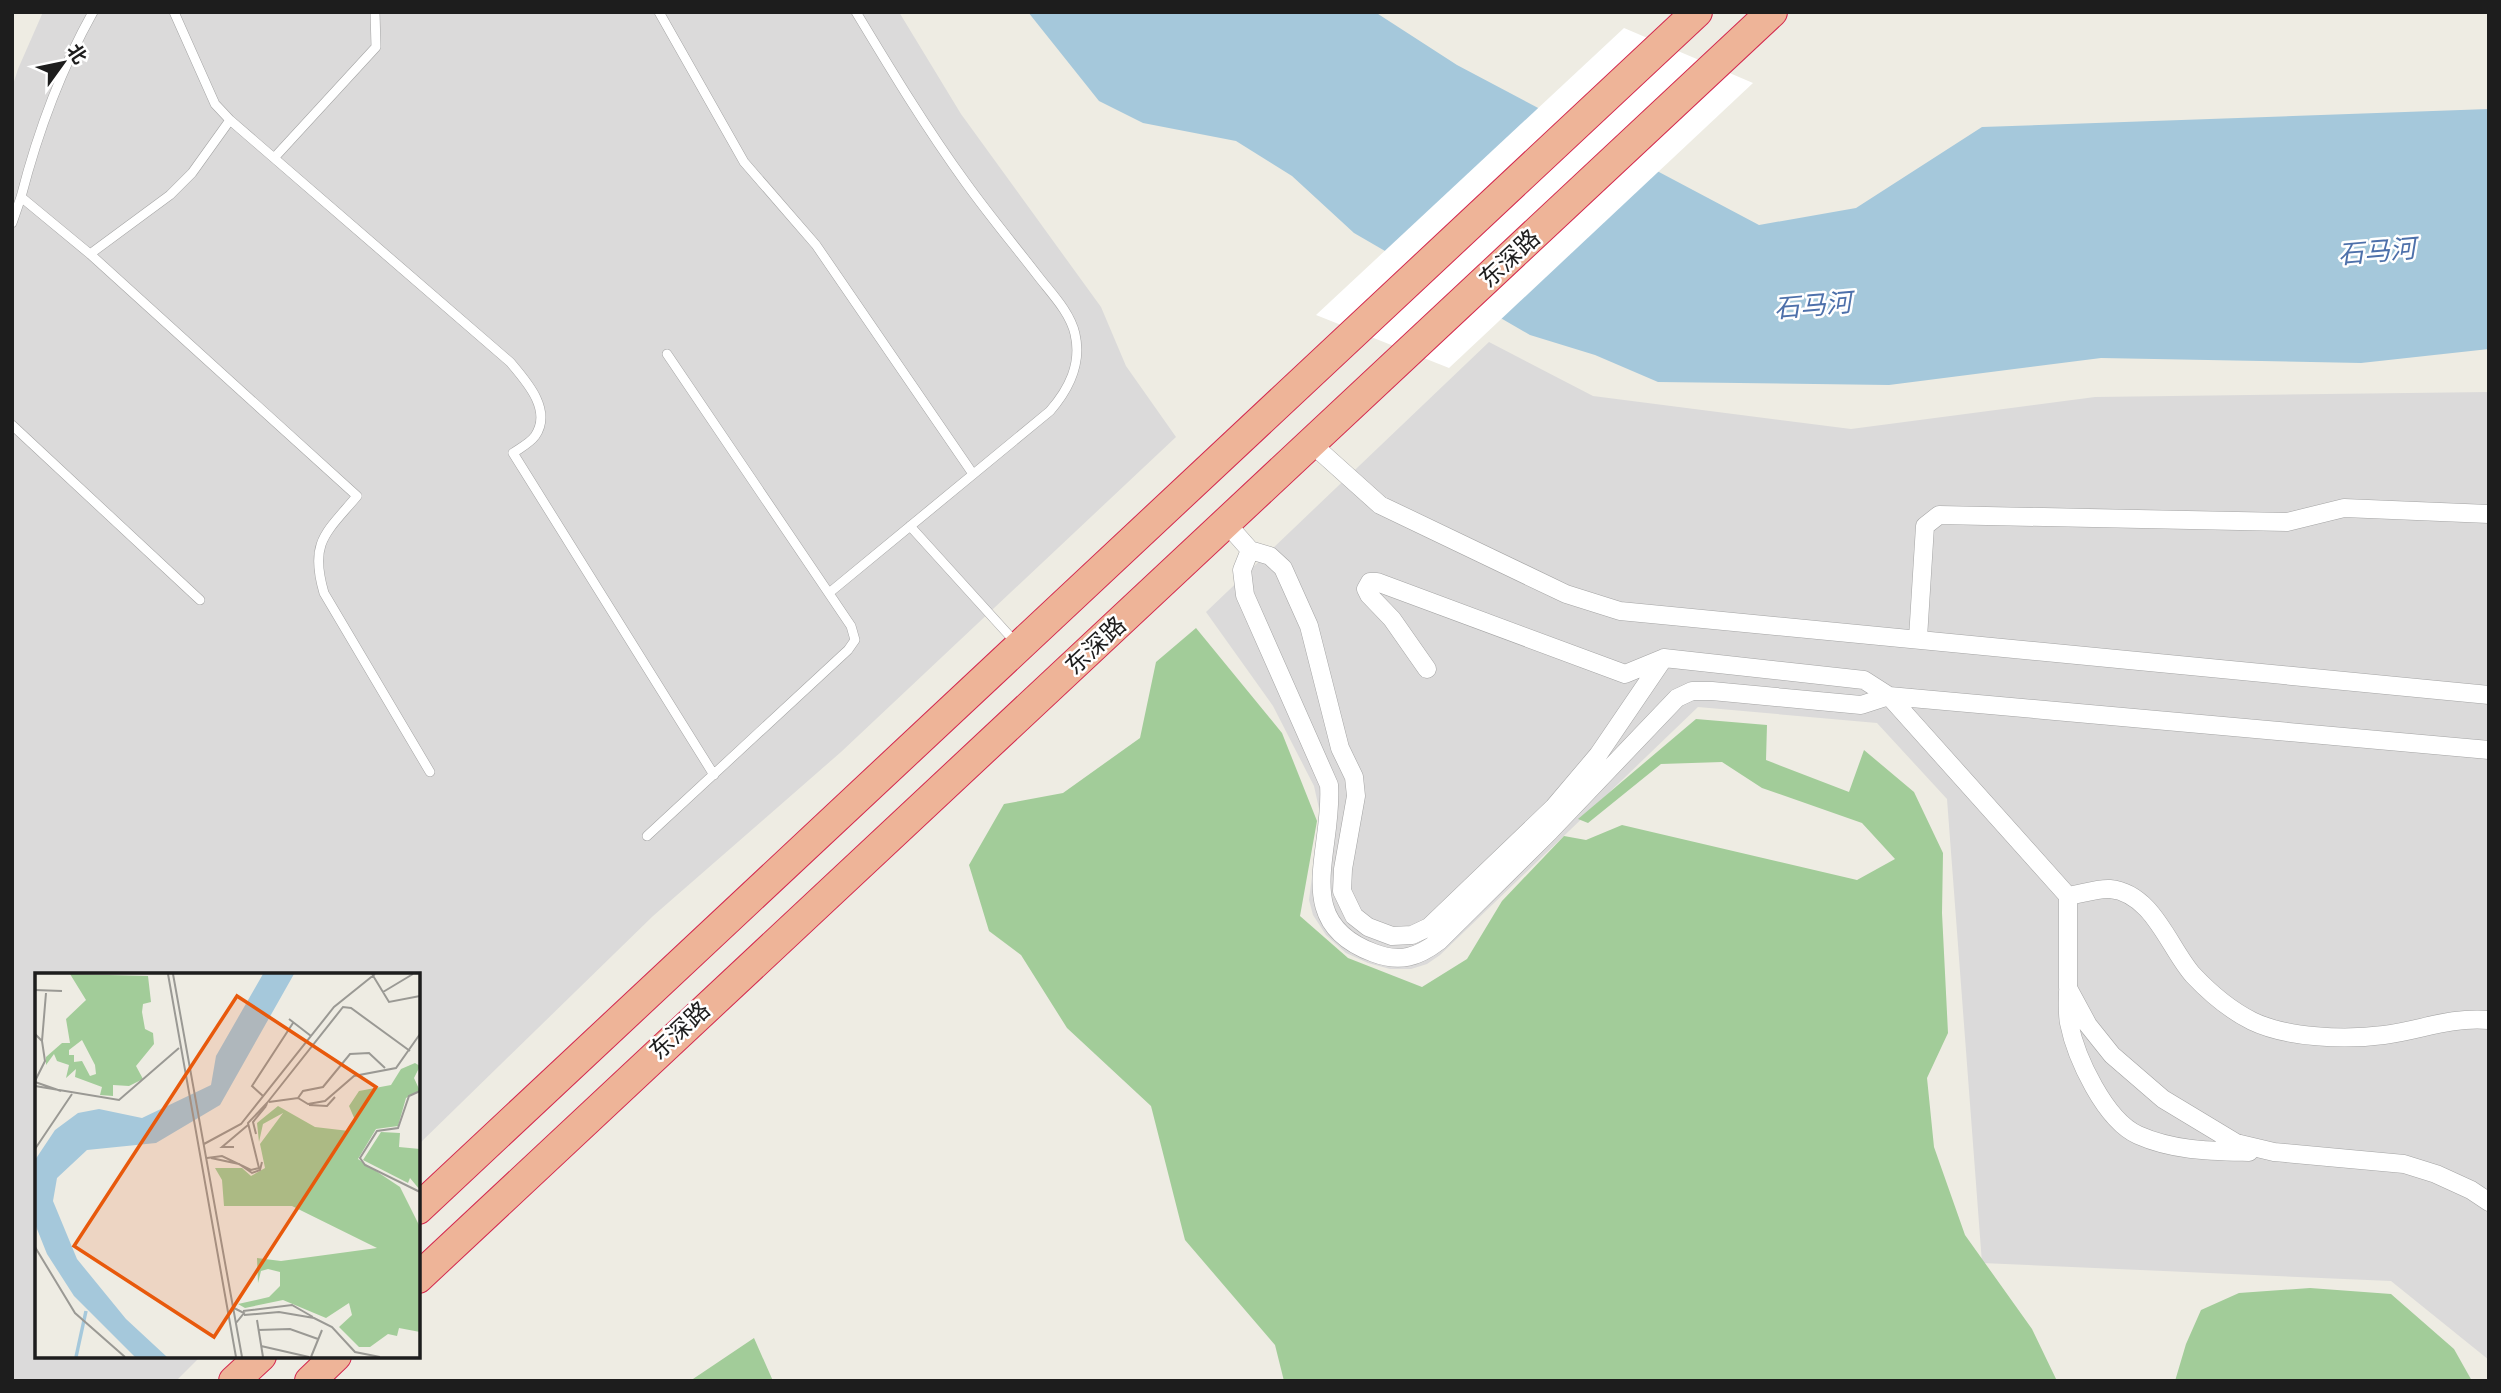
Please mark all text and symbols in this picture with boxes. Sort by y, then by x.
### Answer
north arrow [28,28,98,98]
text: 北 [61,40,91,69]
street label: 东深路 [1474,224,1546,294]
water label: 石马河 [2337,234,2422,272]
water label: 石马河 [1773,288,1858,326]
street label: 东深路 [1060,611,1132,681]
inset map [35,973,420,1358]
street label: 东深路 [644,996,716,1066]

